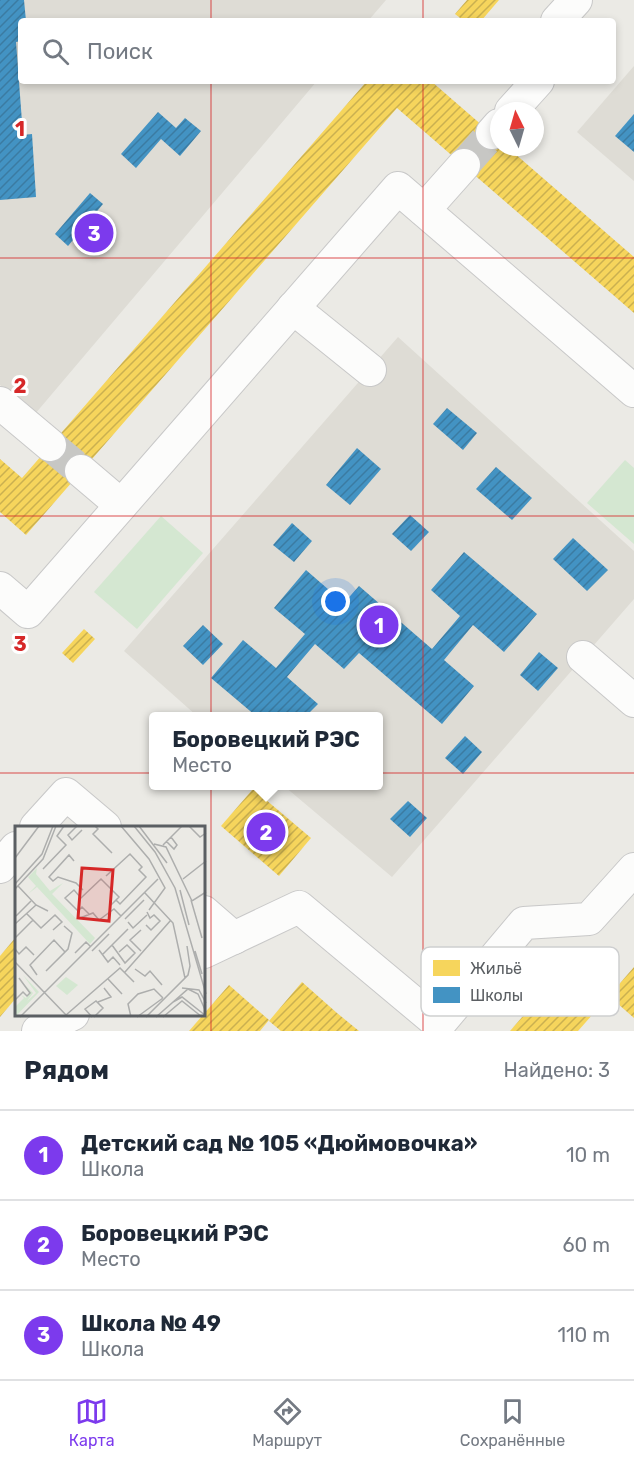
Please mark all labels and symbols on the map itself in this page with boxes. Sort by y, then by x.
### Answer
north arrow [490,102,544,156]
text: 1 [15,117,25,141]
pin: 3 [74,210,113,256]
text: 2 [14,374,27,398]
your location [321,587,350,616]
pin: 1 [360,602,398,648]
text: 3 [13,632,27,656]
pin: 2 [246,810,286,854]
inset map [15,826,206,1016]
legend [421,947,619,1016]
text: Жильё [470,959,522,978]
text: Школы [470,986,523,1005]

